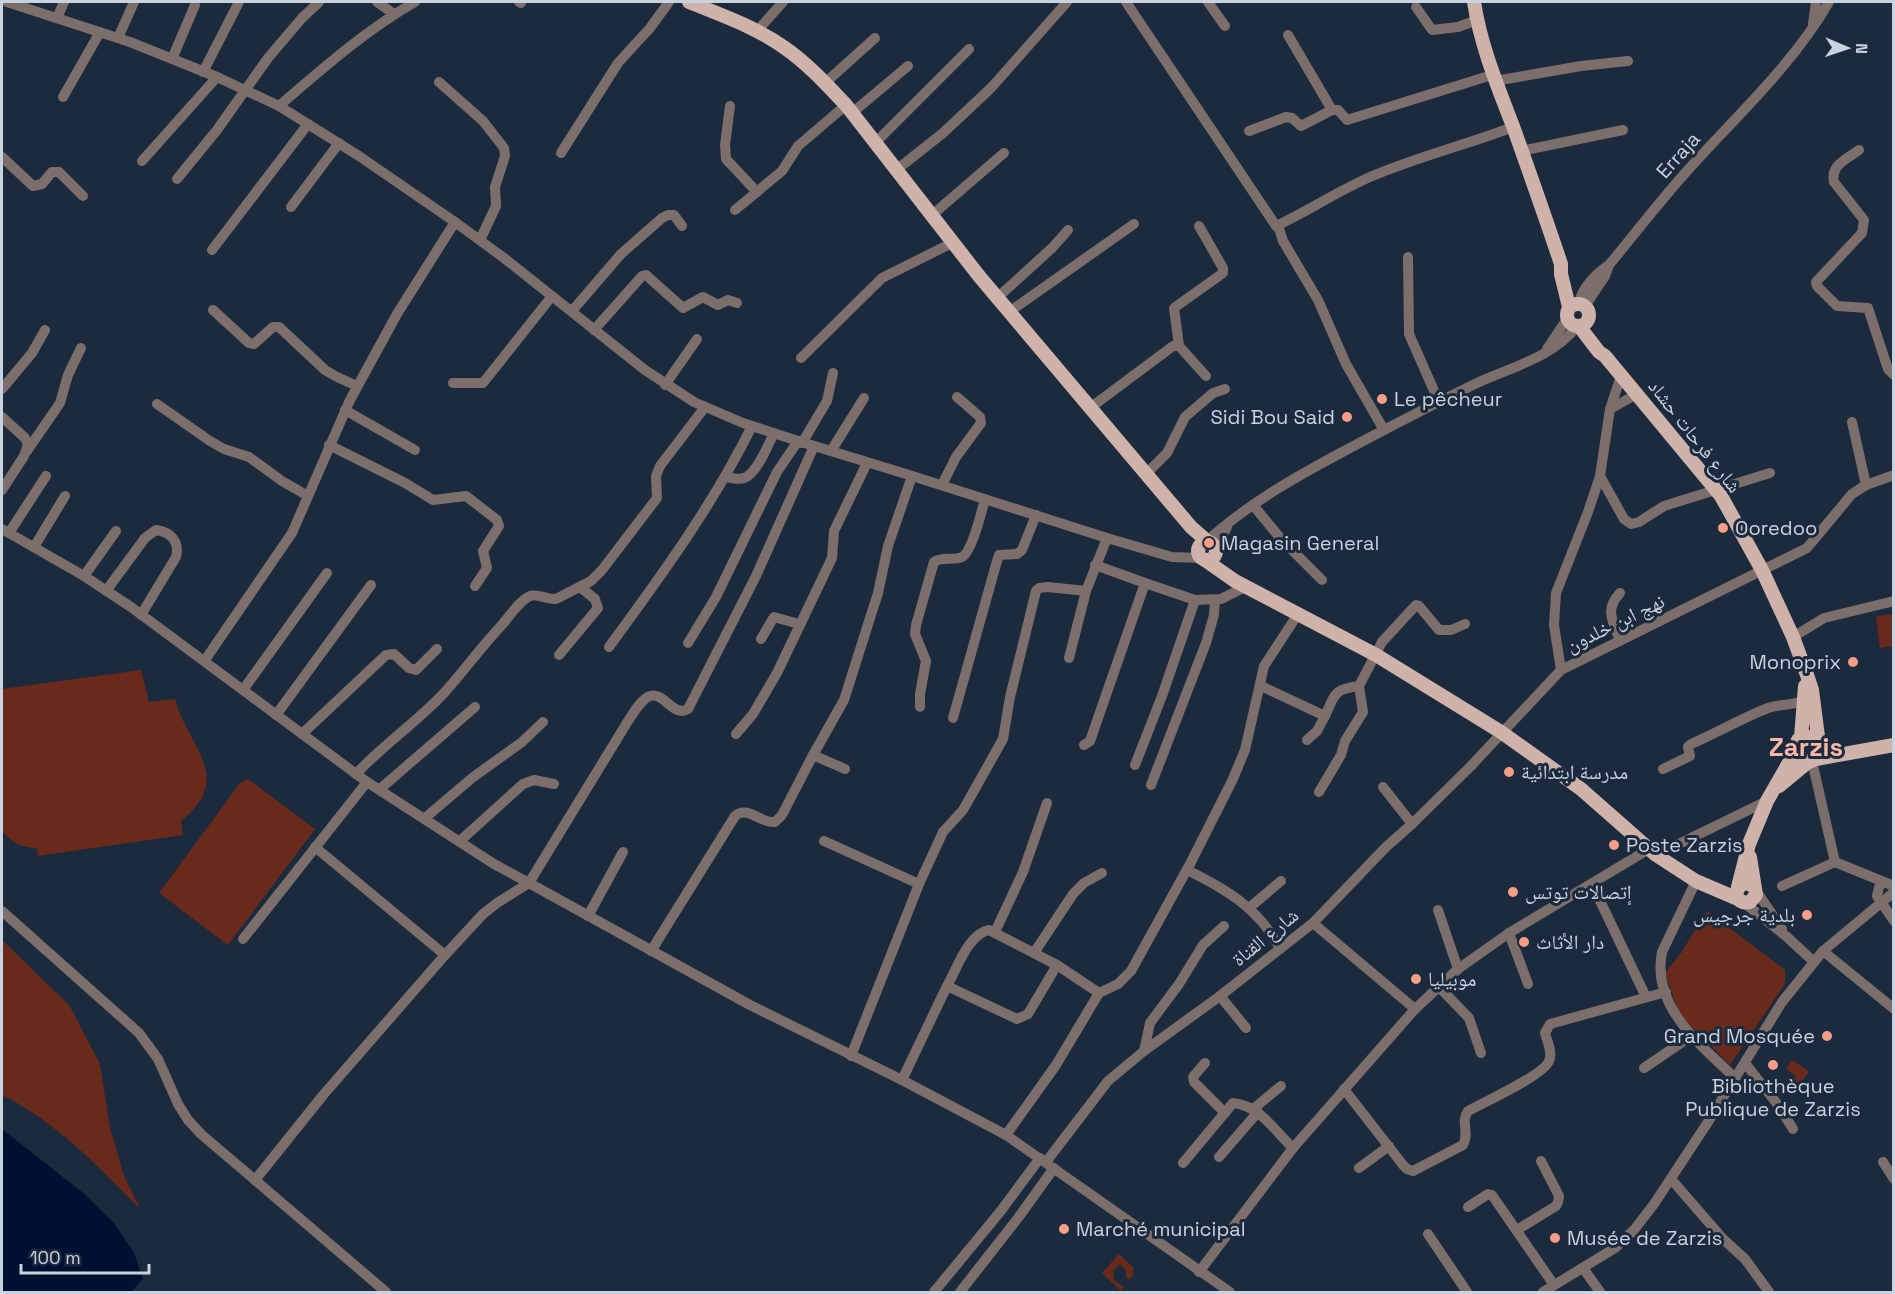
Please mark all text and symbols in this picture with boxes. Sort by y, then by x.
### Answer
north arrow [1817,18,1877,78]
text: N [1851,43,1872,54]
street label: Erraja [1650,126,1706,184]
street label: شارع فرحات حشاد [1642,374,1748,498]
place label: Le pêcheur [1394,386,1502,412]
marker: Le pêcheur [1375,392,1389,406]
place label: Sidi Bou Said [1210,404,1335,430]
marker: Sidi Bou Said [1340,410,1354,424]
place label: Ooredoo [1735,515,1817,541]
marker: Ooredoo [1716,521,1730,535]
place label: Magasin General [1221,530,1379,556]
marker: Magasin General [1202,536,1216,550]
street label: نهج ابن خلدون [1561,588,1669,658]
place label: Monoprix [1750,649,1841,675]
marker: Monoprix [1846,655,1860,669]
district label: Zarzis [1769,730,1843,764]
place label: مدرسة ابتدائية [1521,759,1628,785]
marker: مدرسة ابتدائية [1502,765,1516,779]
place label: Poste Zarzis [1626,832,1743,858]
marker: Poste Zarzis [1607,838,1621,852]
place label: إتصالات توتس [1525,879,1632,906]
marker: إتصالات توتس [1506,885,1520,899]
street label: شارع القناة [1226,902,1304,972]
place label: بلدية جرجيس [1693,902,1795,928]
marker: بلدية جرجيس [1800,908,1814,922]
place label: دار الأثاث [1536,929,1604,955]
marker: دار الأثاث [1517,935,1531,949]
place label: موبيليا [1428,966,1476,992]
marker: موبيليا [1409,972,1423,986]
place label: Grand Mosquée [1664,1023,1815,1049]
marker: Grand Mosquée [1820,1029,1834,1043]
marker: Bibliothèque Publique de Zarzis [1766,1058,1780,1072]
place label: Bibliothèque Publique de Zarzis [1685,1073,1861,1122]
place label: Marché municipal [1076,1216,1246,1242]
marker: Marché municipal [1057,1222,1071,1236]
place label: Musée de Zarzis [1567,1225,1722,1251]
marker: Musée de Zarzis [1548,1231,1562,1245]
scale bar [21,1237,148,1275]
text: 100 m [30,1246,81,1269]

